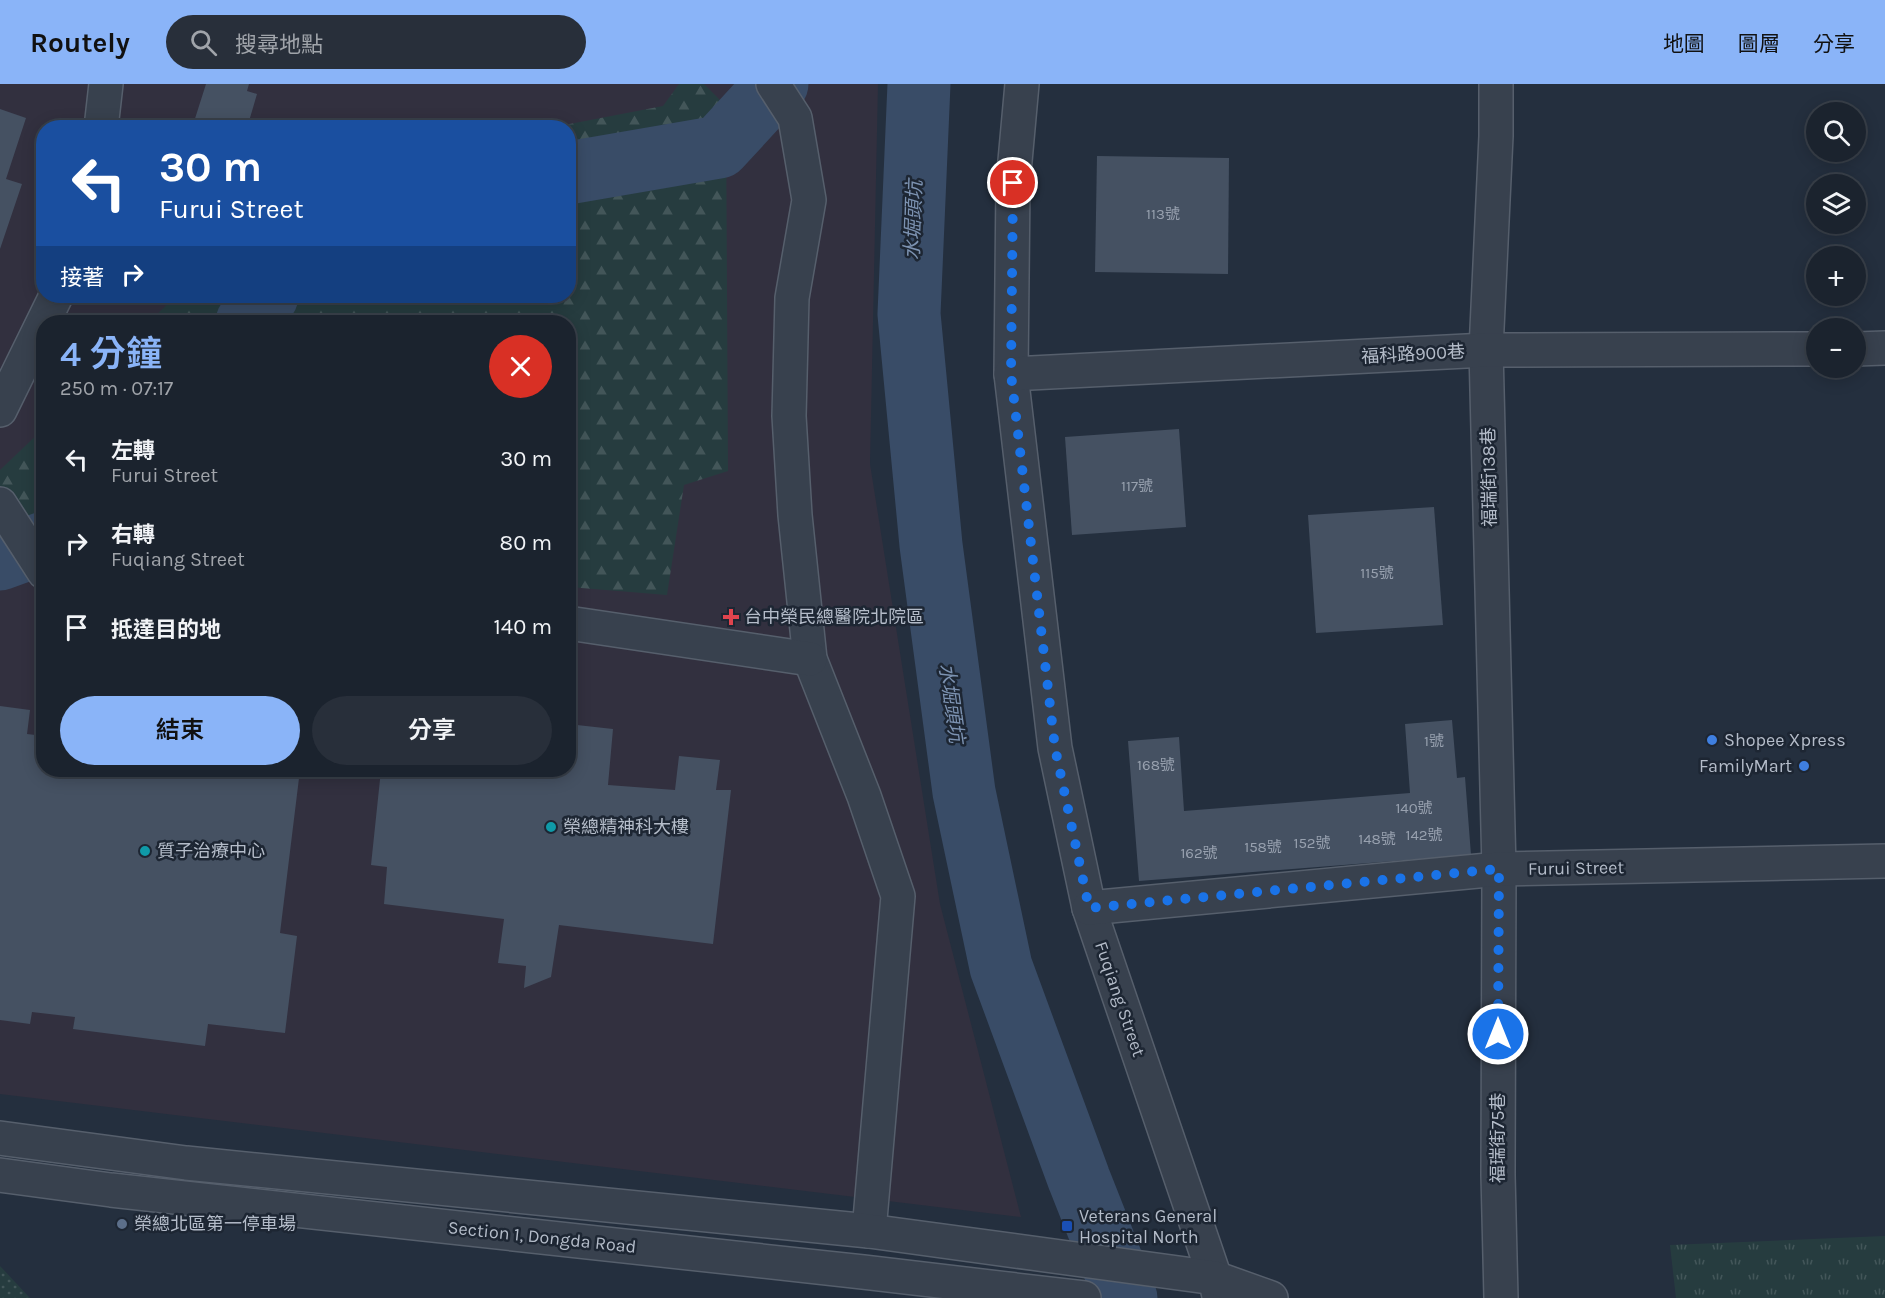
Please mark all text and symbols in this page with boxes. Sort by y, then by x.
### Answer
search box [166,15,586,69]
text: Routely [30,26,130,59]
icon: search [187,26,220,59]
text: 搜尋地點 [235,32,323,58]
text: 地圖 [1663,32,1705,56]
text: 圖層 [1738,32,1780,56]
text: 分享 [1813,32,1855,56]
map controls [1806,102,1866,378]
button: search [1806,102,1866,162]
text: 30 m [159,142,262,192]
icon: left [60,144,138,222]
pin [987,157,1038,208]
icon: arrive [996,166,1029,199]
button: layers [1806,174,1866,234]
water label: 水堀頭坑 [901,177,926,260]
text: Furui Street [159,193,304,225]
house number: 113號 [1146,205,1180,223]
button: + [1806,246,1866,306]
icon: right [116,258,149,291]
text: 接著 [60,265,104,291]
button: − [1806,318,1866,378]
text: 4 分鐘 [60,333,162,375]
button: close [489,335,552,398]
street label: 福科路900巷 [1361,340,1465,368]
text: 250 m · 07:17 [60,377,173,400]
street label: 福瑞街138巷 [1477,427,1501,527]
text: 左轉 [111,438,155,464]
icon: left [60,443,93,476]
text: 30 m [500,446,552,472]
text: Furui Street [111,464,218,487]
house number: 117號 [1121,477,1153,495]
text: 右轉 [111,522,155,548]
icon: right [60,527,93,560]
text: 80 m [500,530,552,556]
text: Fuqiang Street [111,548,245,571]
house number: 115號 [1360,564,1394,582]
place label: 台中榮民總醫院北院區 [744,606,924,628]
marker: 台中榮民總醫院北院區 [722,608,740,626]
icon: arrive [60,611,93,644]
text: 140 m [494,614,552,640]
text: 抵達目的地 [111,617,221,643]
water label: 水堀頭坑 [935,662,969,747]
button: 結束 [60,696,300,765]
button: 分享 [312,696,552,765]
place label: Shopee Xpress [1724,729,1846,751]
house number: 1號 [1424,732,1444,750]
marker: Shopee Xpress [1705,733,1719,747]
place label: FamilyMart [1699,755,1792,777]
house number: 168號 [1137,756,1175,774]
marker: FamilyMart [1797,759,1811,773]
house number: 140號 [1395,799,1433,817]
place label: 榮總精神科大樓 [563,816,689,838]
marker: 榮總精神科大樓 [544,820,558,834]
house number: 142號 [1405,826,1443,844]
house number: 148號 [1358,830,1396,848]
house number: 152號 [1293,834,1331,852]
house number: 158號 [1244,838,1282,856]
place label: 質子治療中心 [157,840,265,862]
marker: 質子治療中心 [138,844,152,858]
house number: 162號 [1180,844,1218,862]
street label: Furui Street [1528,856,1625,880]
street label: Fuqiang Street [1090,938,1150,1060]
position arrow [1466,1002,1530,1066]
street label: 福瑞街75巷 [1487,1093,1509,1183]
place label: Veterans General Hospital North [1079,1205,1217,1248]
place label: 榮總北區第一停車場 [134,1213,296,1235]
street label: Section 1, Dongda Road [447,1216,637,1258]
marker: 榮總北區第一停車場 [115,1217,129,1231]
marker: Veterans General Hospital North [1060,1219,1074,1233]

